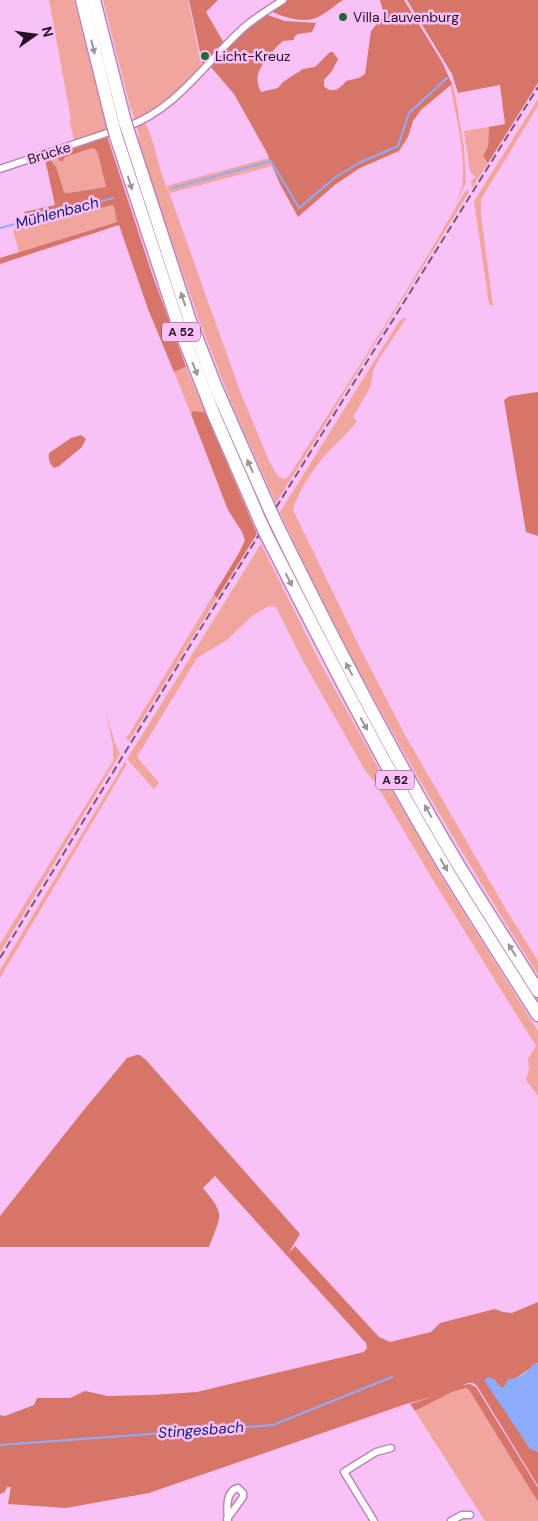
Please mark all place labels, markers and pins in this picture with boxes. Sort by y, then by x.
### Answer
place label: Villa Lauvenburg [353,8,459,26]
marker: Villa Lauvenburg [337,11,349,23]
place label: Licht-Kreuz [215,47,290,65]
marker: Licht-Kreuz [199,50,211,62]

